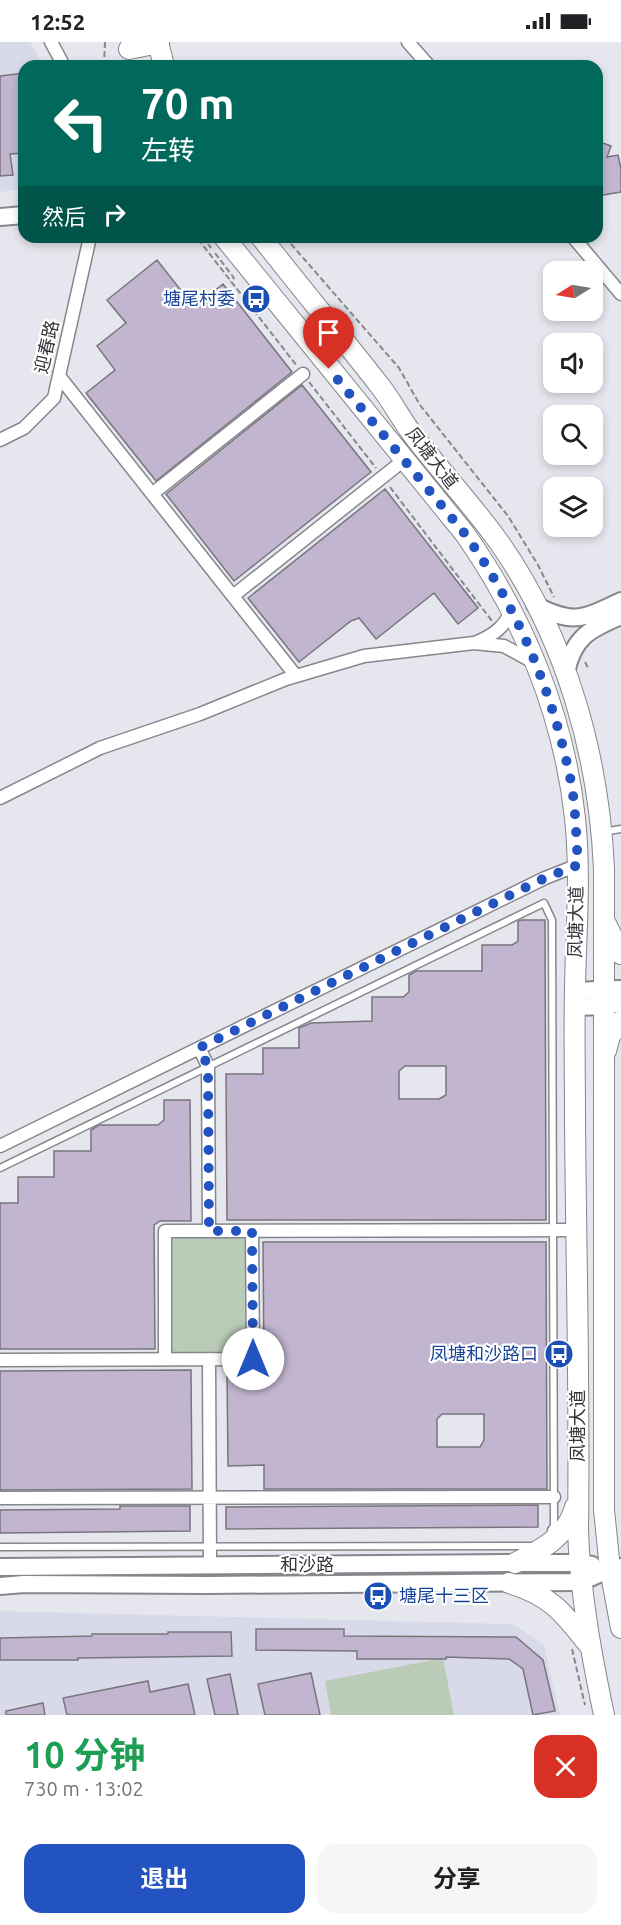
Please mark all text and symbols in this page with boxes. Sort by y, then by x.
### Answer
text: 12:52 [30,9,85,34]
text: 70 m [141,80,235,127]
icon: left [42,84,120,162]
text: 左转 [141,135,195,165]
icon: right [98,198,131,231]
text: 然后 [42,204,86,229]
north arrow [543,261,603,321]
map controls [543,261,603,537]
bus stop icon: 塘尾村委 [240,283,272,315]
place label: 塘尾村委 [163,288,235,308]
pin [303,307,354,369]
icon: arrive [312,316,345,349]
street label: 迎春路 [30,318,62,375]
button: sound [543,333,603,393]
button: search [543,405,603,465]
street label: 凤塘大道 [403,423,463,492]
button: layers [543,477,603,537]
street label: 凤塘大道 [564,886,586,958]
position arrow [221,1327,285,1391]
bus stop icon: 凤塘和沙路口 [543,1338,575,1370]
place label: 凤塘和沙路口 [430,1343,538,1363]
street label: 凤塘大道 [567,1390,587,1462]
street label: 和沙路 [280,1554,334,1574]
bus stop icon: 塘尾十三区 [362,1580,394,1612]
place label: 塘尾十三区 [399,1585,489,1605]
text: 10 分钟 [24,1734,145,1775]
button: close [534,1735,597,1798]
text: 730 m · 13:02 [24,1777,144,1800]
button: 退出 [24,1844,305,1913]
button: 分享 [317,1844,597,1913]

